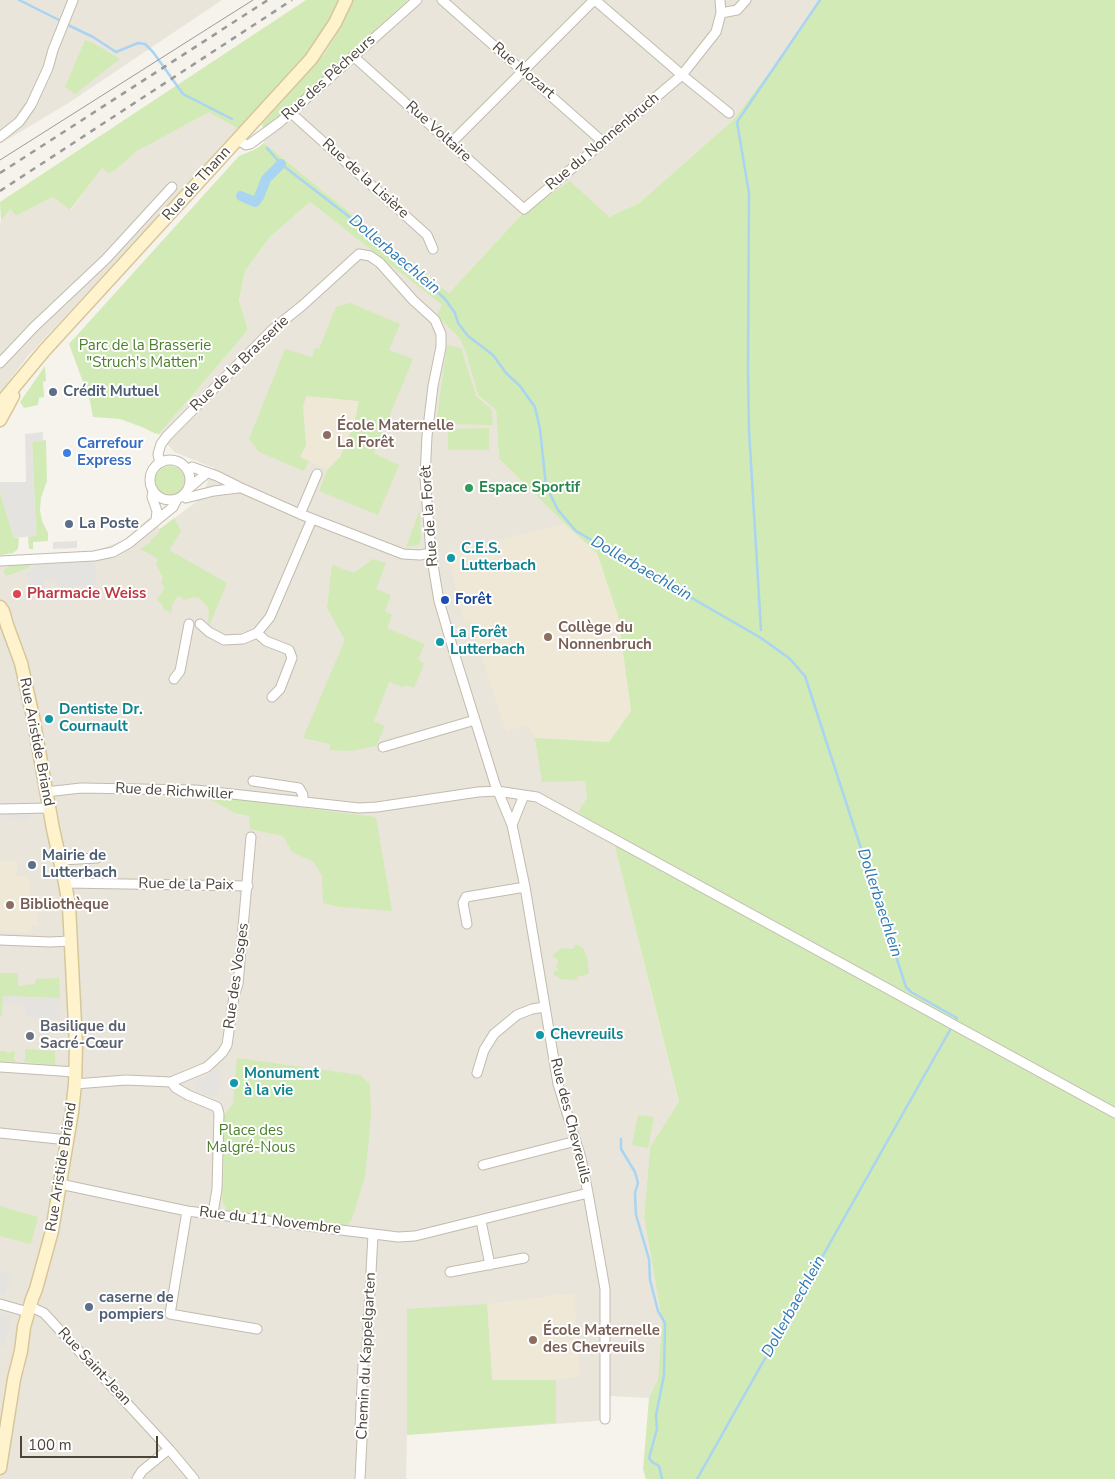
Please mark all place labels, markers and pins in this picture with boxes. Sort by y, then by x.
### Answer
place label: Crédit Mutuel [63,383,159,401]
marker: Crédit Mutuel [47,386,59,398]
place label: École Maternelle La Forêt [337,417,454,452]
marker: École Maternelle La Forêt [321,429,333,441]
place label: Carrefour Express [77,435,143,470]
marker: Carrefour Express [61,447,73,459]
place label: Espace Sportif [479,479,580,497]
marker: Espace Sportif [463,482,475,494]
place label: La Poste [79,515,139,533]
marker: La Poste [63,518,75,530]
place label: C.E.S. Lutterbach [461,540,536,575]
marker: C.E.S. Lutterbach [445,552,457,564]
place label: Pharmacie Weiss [27,585,146,603]
marker: Pharmacie Weiss [11,588,23,600]
place label: Forêt [455,591,491,609]
marker: Forêt [439,594,451,606]
place label: Collège du Nonnenbruch [558,619,652,654]
place label: La Forêt Lutterbach [450,624,525,659]
marker: Collège du Nonnenbruch [542,631,554,643]
marker: La Forêt Lutterbach [434,636,446,648]
place label: Dentiste Dr. Cournault [59,701,143,736]
marker: Dentiste Dr. Cournault [43,713,55,725]
place label: Mairie de Lutterbach [42,847,117,882]
marker: Mairie de Lutterbach [26,859,38,871]
place label: Bibliothèque [20,896,109,914]
marker: Bibliothèque [4,899,16,911]
place label: Basilique du Sacré-Cœur [40,1018,126,1053]
place label: Chevreuils [550,1026,623,1044]
marker: Chevreuils [534,1029,546,1041]
marker: Basilique du Sacré-Cœur [24,1030,36,1042]
place label: Monument à la vie [244,1065,319,1100]
marker: Monument à la vie [228,1077,240,1089]
place label: caserne de pompiers [99,1289,174,1324]
marker: caserne de pompiers [83,1301,95,1313]
place label: École Maternelle des Chevreuils [543,1322,660,1357]
marker: École Maternelle des Chevreuils [527,1334,539,1346]

